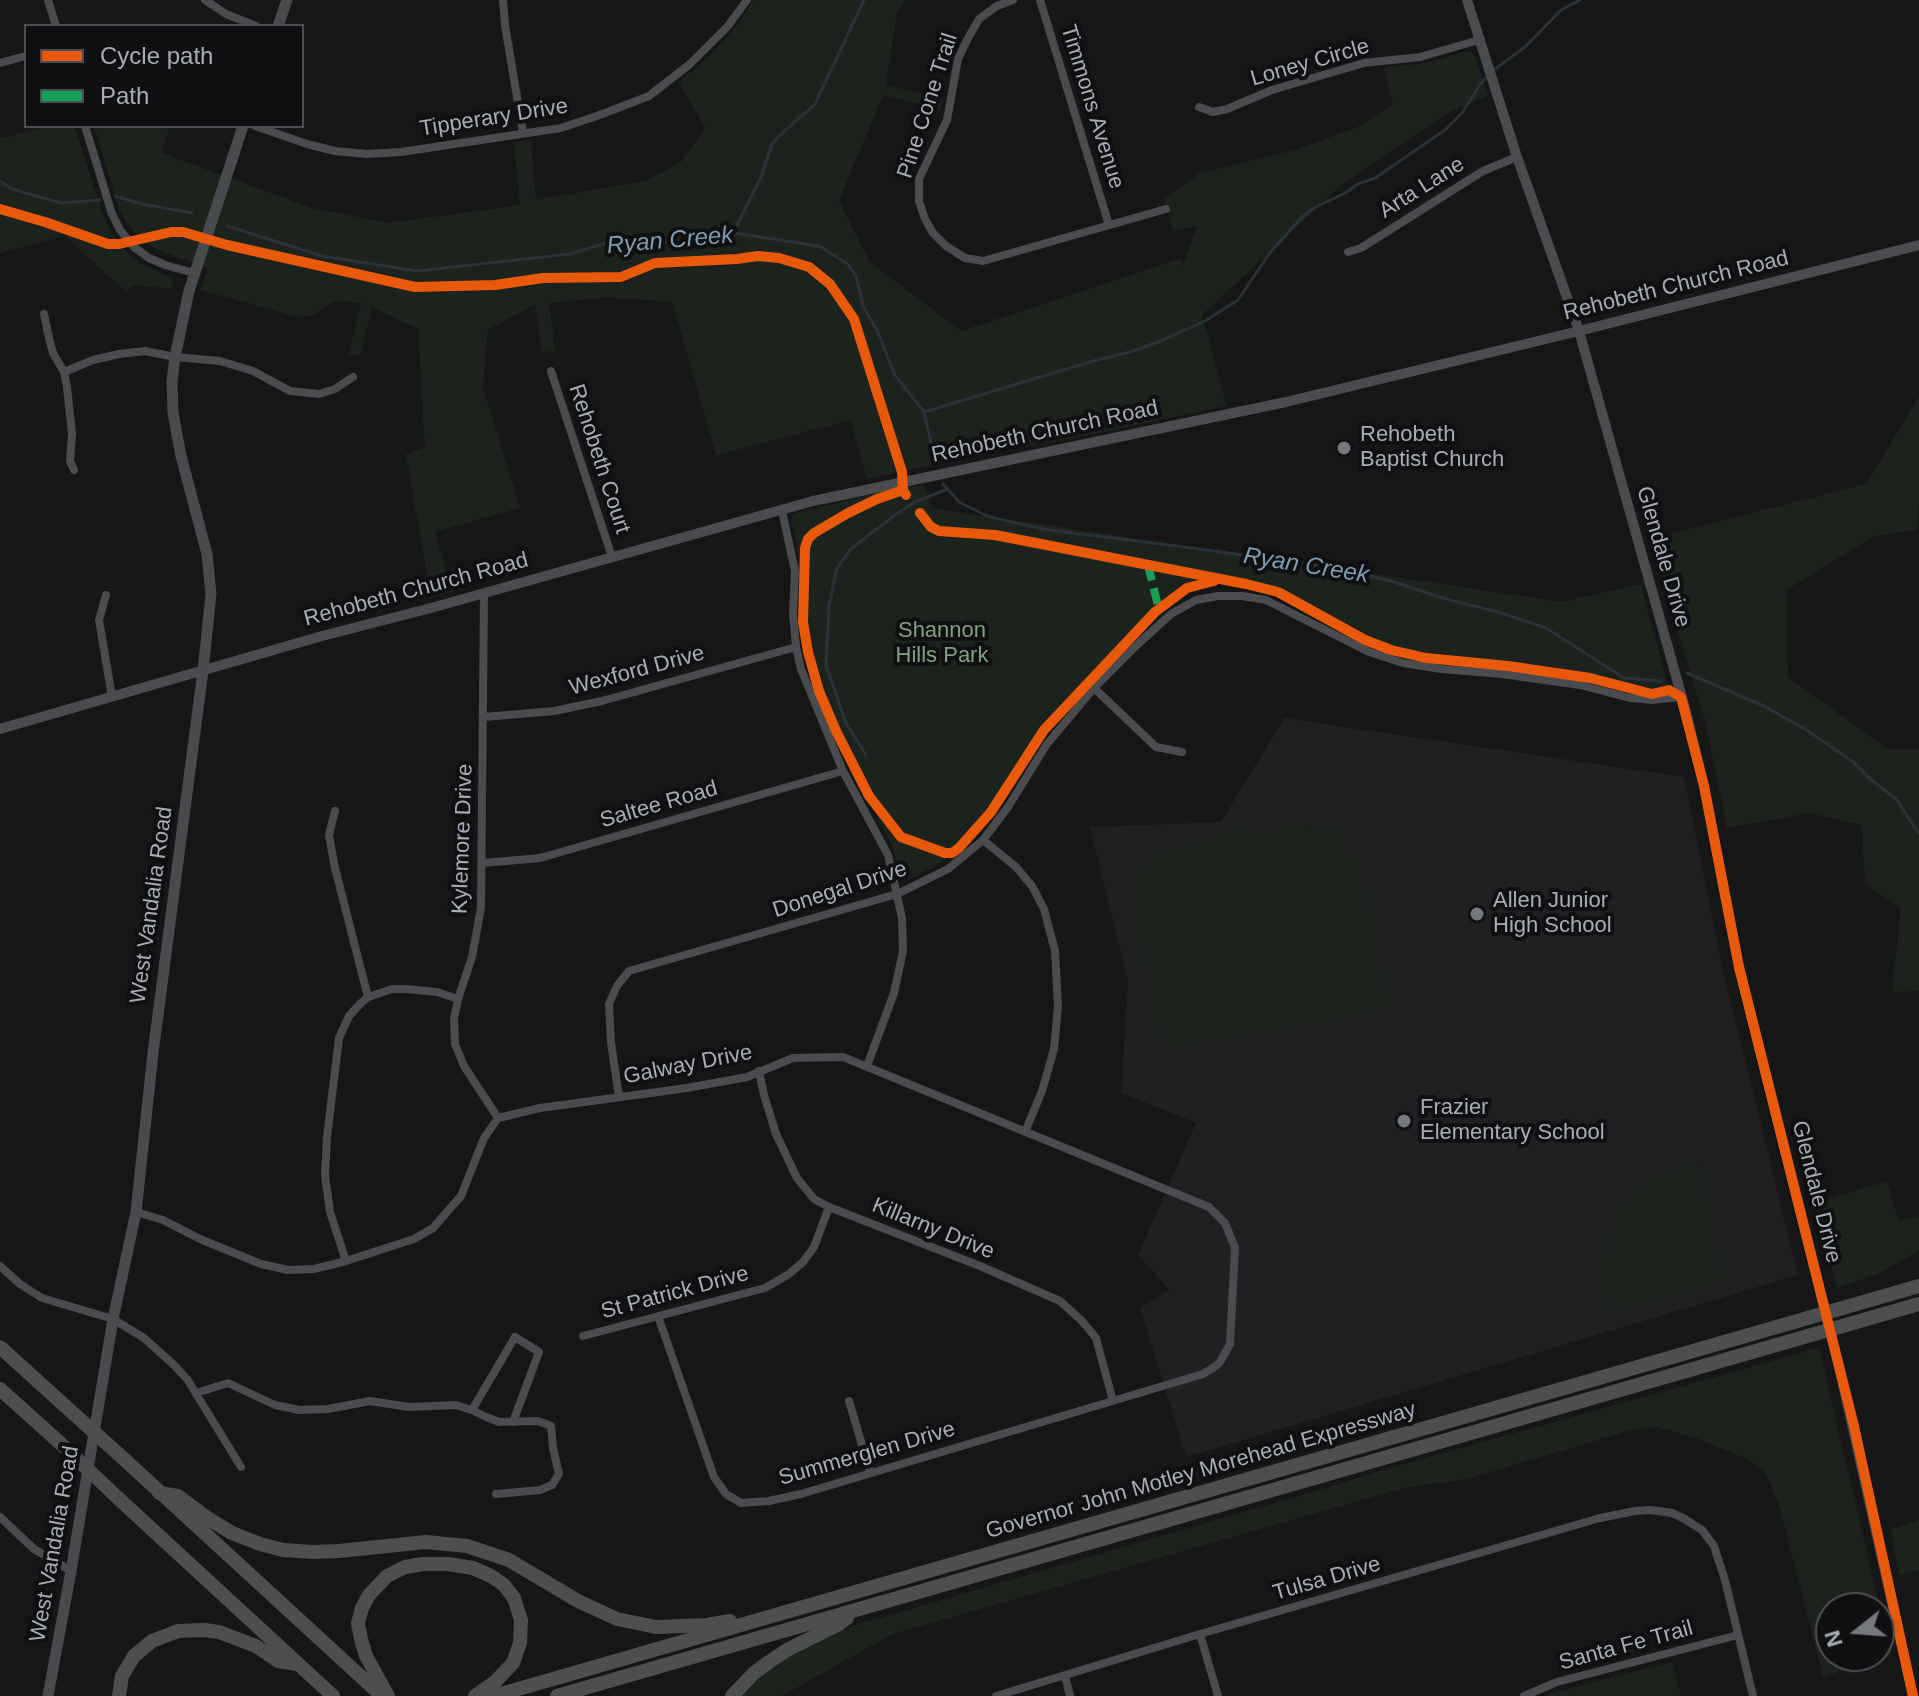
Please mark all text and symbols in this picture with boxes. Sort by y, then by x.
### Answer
street label: Timmons Avenue [1055,22,1129,192]
legend [24,24,304,128]
street label: Pine Cone Trail [892,30,964,182]
street label: Loney Circle [1248,33,1372,93]
text: Cycle path [100,42,213,69]
text: Path [100,82,149,109]
street label: Tipperary Drive [418,93,570,143]
street label: Arta Lane [1375,152,1469,224]
water label: Ryan Creek [606,221,734,261]
street label: Rehobeth Church Road [1561,245,1791,327]
street label: Rehobeth Court [562,381,636,537]
street label: Rehobeth Church Road [929,395,1161,469]
place label: Rehobeth Baptist Church [1360,422,1504,474]
marker: Rehobeth Baptist Church [1335,439,1353,457]
street label: Glendale Drive [1630,483,1696,631]
water label: Ryan Creek [1241,542,1371,590]
street label: Rehobeth Church Road [301,547,531,633]
park label: Shannon Hills Park [896,618,988,670]
street label: Wexford Drive [566,640,708,702]
street label: Kylemore Drive [447,763,479,915]
street label: Saltee Road [597,776,721,834]
street label: West Vandalia Road [125,805,179,1005]
street label: Donegal Drive [770,856,910,924]
place label: Allen Junior High School [1493,888,1612,940]
marker: Allen Junior High School [1468,905,1486,923]
street label: Galway Drive [621,1040,755,1090]
place label: Frazier Elementary School [1420,1095,1605,1146]
marker: Frazier Elementary School [1395,1112,1413,1130]
street label: Glendale Drive [1786,1118,1846,1266]
street label: Killarny Drive [868,1192,998,1266]
street label: St Patrick Drive [598,1261,752,1325]
street label: Governor John Motley Morehead Expressway [983,1397,1419,1545]
street label: Summerglen Drive [776,1416,958,1492]
street label: West Vandalia Road [25,1444,85,1644]
street label: Tulsa Drive [1270,1551,1384,1607]
north arrow [1815,1592,1895,1672]
street label: Santa Fe Trail [1556,1615,1696,1677]
text: N [1819,1627,1848,1650]

